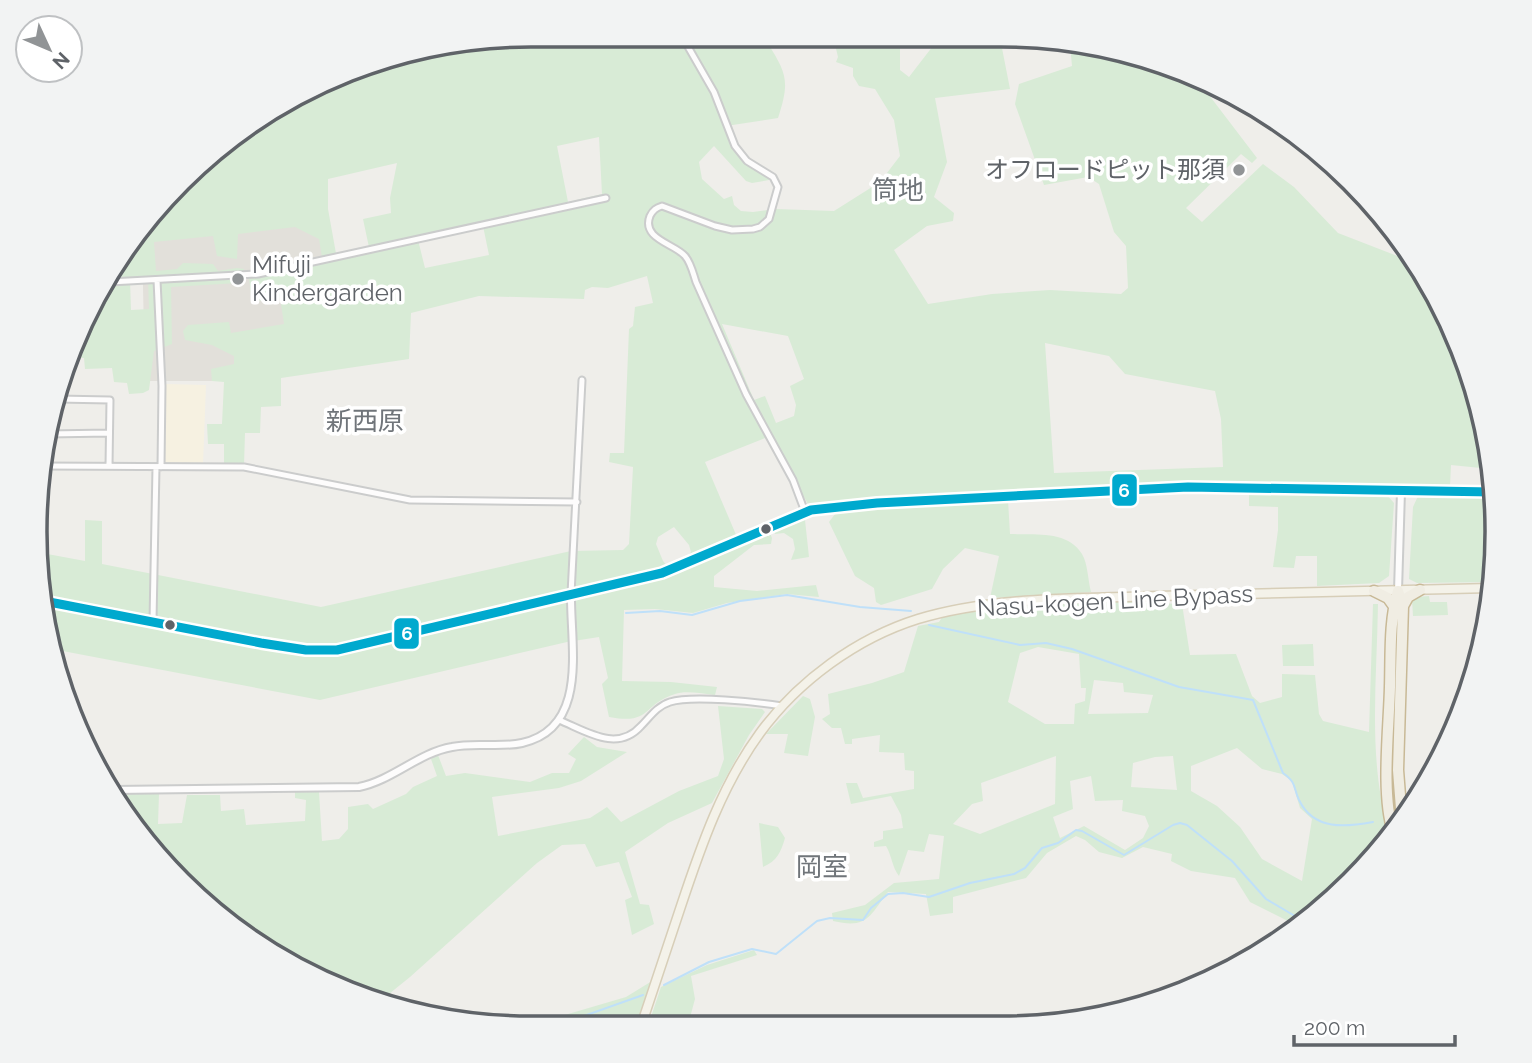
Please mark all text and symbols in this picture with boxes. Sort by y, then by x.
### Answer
north arrow [14,14,84,84]
text: N [48,48,74,74]
place label: オフロードピット那須 [985,155,1225,184]
marker: オフロードピット那須 [1231,162,1247,178]
district label: 筒地 [872,175,924,205]
place label: Mifuji Kindergarden [252,250,403,307]
marker: Mifuji Kindergarden [230,271,246,287]
district label: 新西原 [326,406,404,436]
line badge: 6 [1111,473,1138,507]
text: 6 [1118,479,1130,501]
unlabelled marker [759,522,773,536]
street label: Nasu-kogen Line Bypass [976,579,1254,622]
line badge: 6 [393,617,420,650]
unlabelled marker [163,618,177,632]
text: 6 [401,622,413,644]
district label: 岡室 [796,852,848,882]
scale bar [1294,1004,1455,1048]
text: 200 m [1304,1015,1365,1040]

